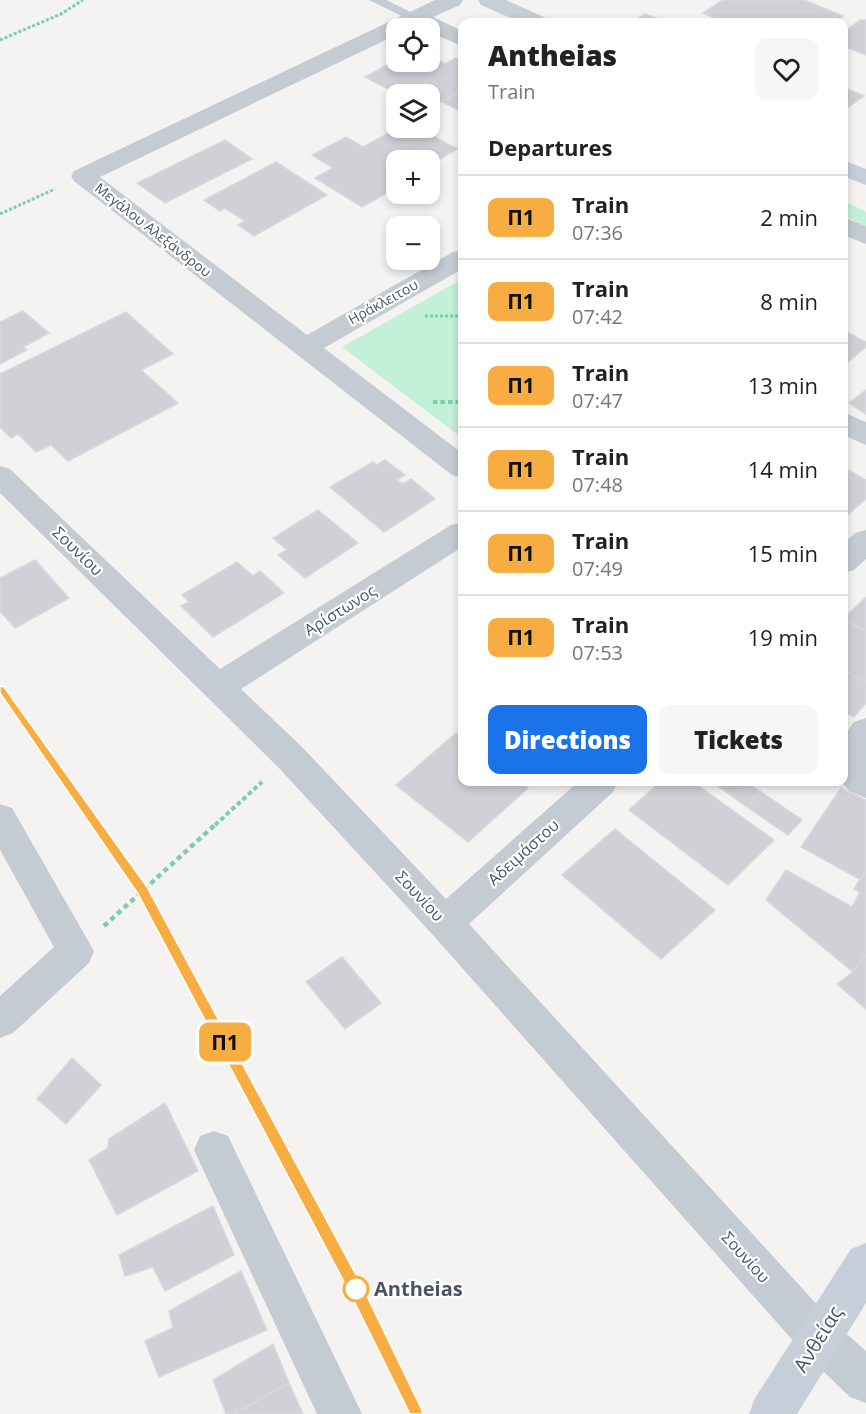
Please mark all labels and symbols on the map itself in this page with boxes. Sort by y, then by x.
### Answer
street label: Μεγάλου Αλεξάνδρου [91,178,215,281]
street label: Ηράκλειτου [344,275,421,329]
street label: Σουνίου [48,522,108,580]
street label: Αρίστωνος [300,579,380,641]
street label: Αδειμάστου [482,814,564,890]
street label: Σουνίου [391,866,449,926]
line badge: Π1 [198,1022,252,1062]
street label: Σουνίου [717,1227,775,1287]
place label: Antheias [374,1275,463,1302]
marker: Antheias [343,1276,369,1302]
street label: Ανθείας [787,1300,849,1377]

